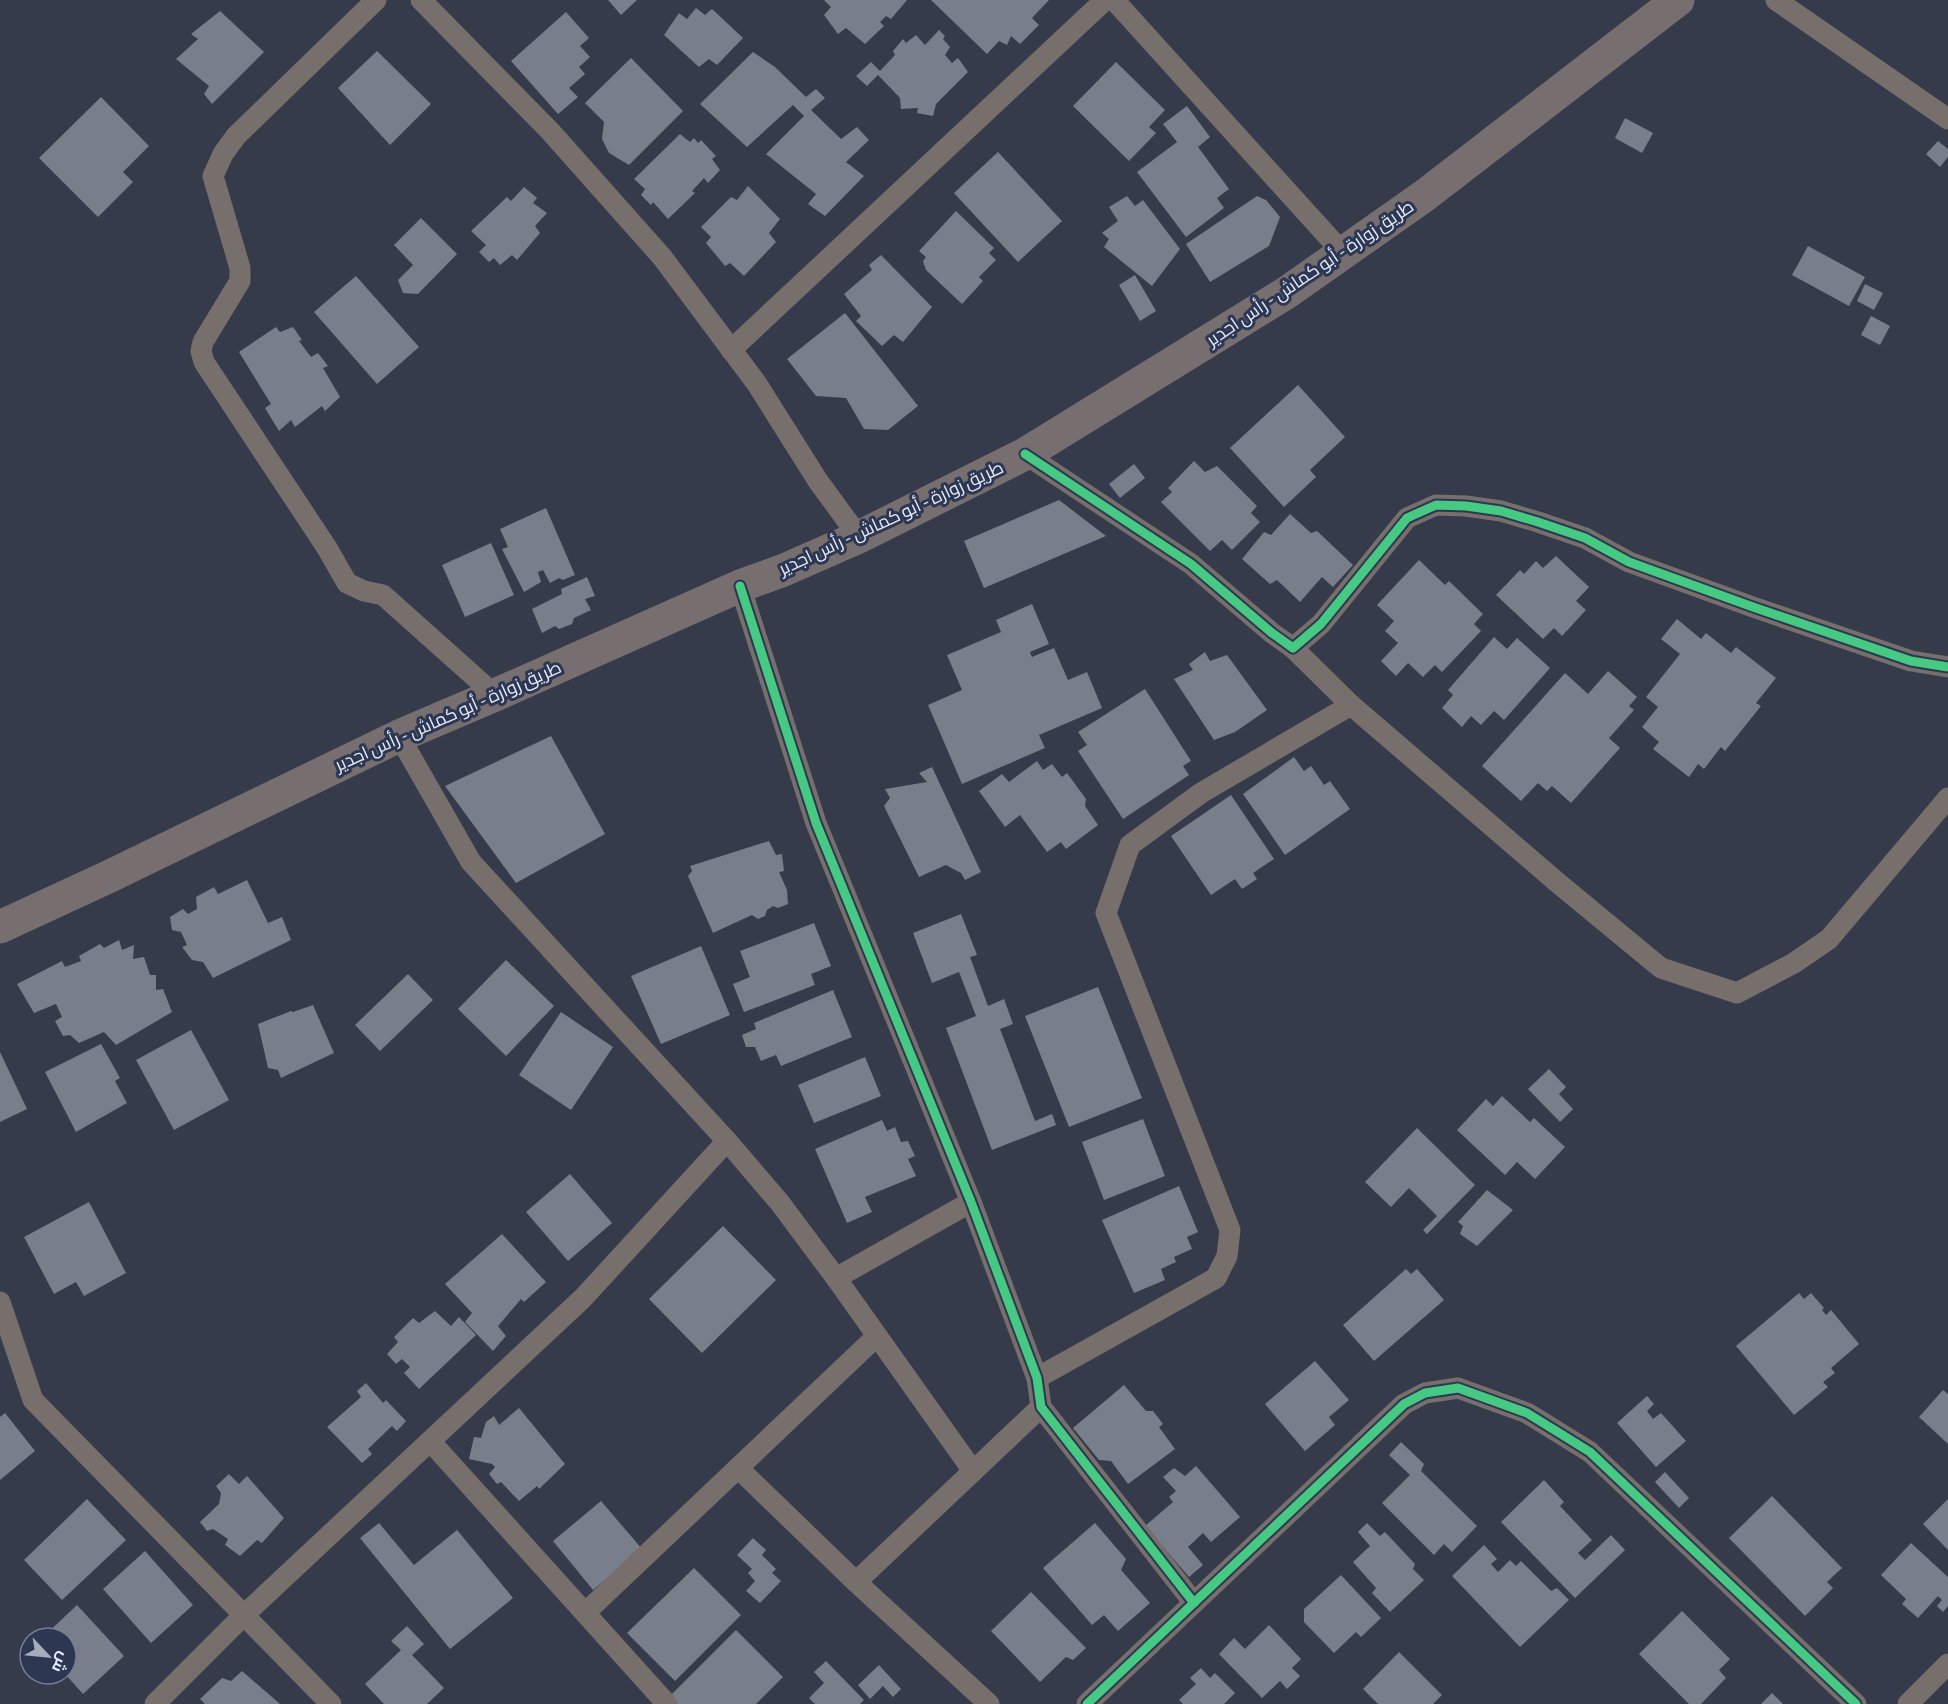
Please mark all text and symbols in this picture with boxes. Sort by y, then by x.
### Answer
street label: طريق زوارة - أبو كماش - رأس اجدير [1201,195,1419,352]
street label: طريق زوارة - أبو كماش - رأس اجدير [774,456,1007,581]
street label: طريق زوارة - أبو كماش - رأس اجدير [330,656,565,777]
north arrow [18,1626,78,1686]
text: ش [47,1649,73,1675]

